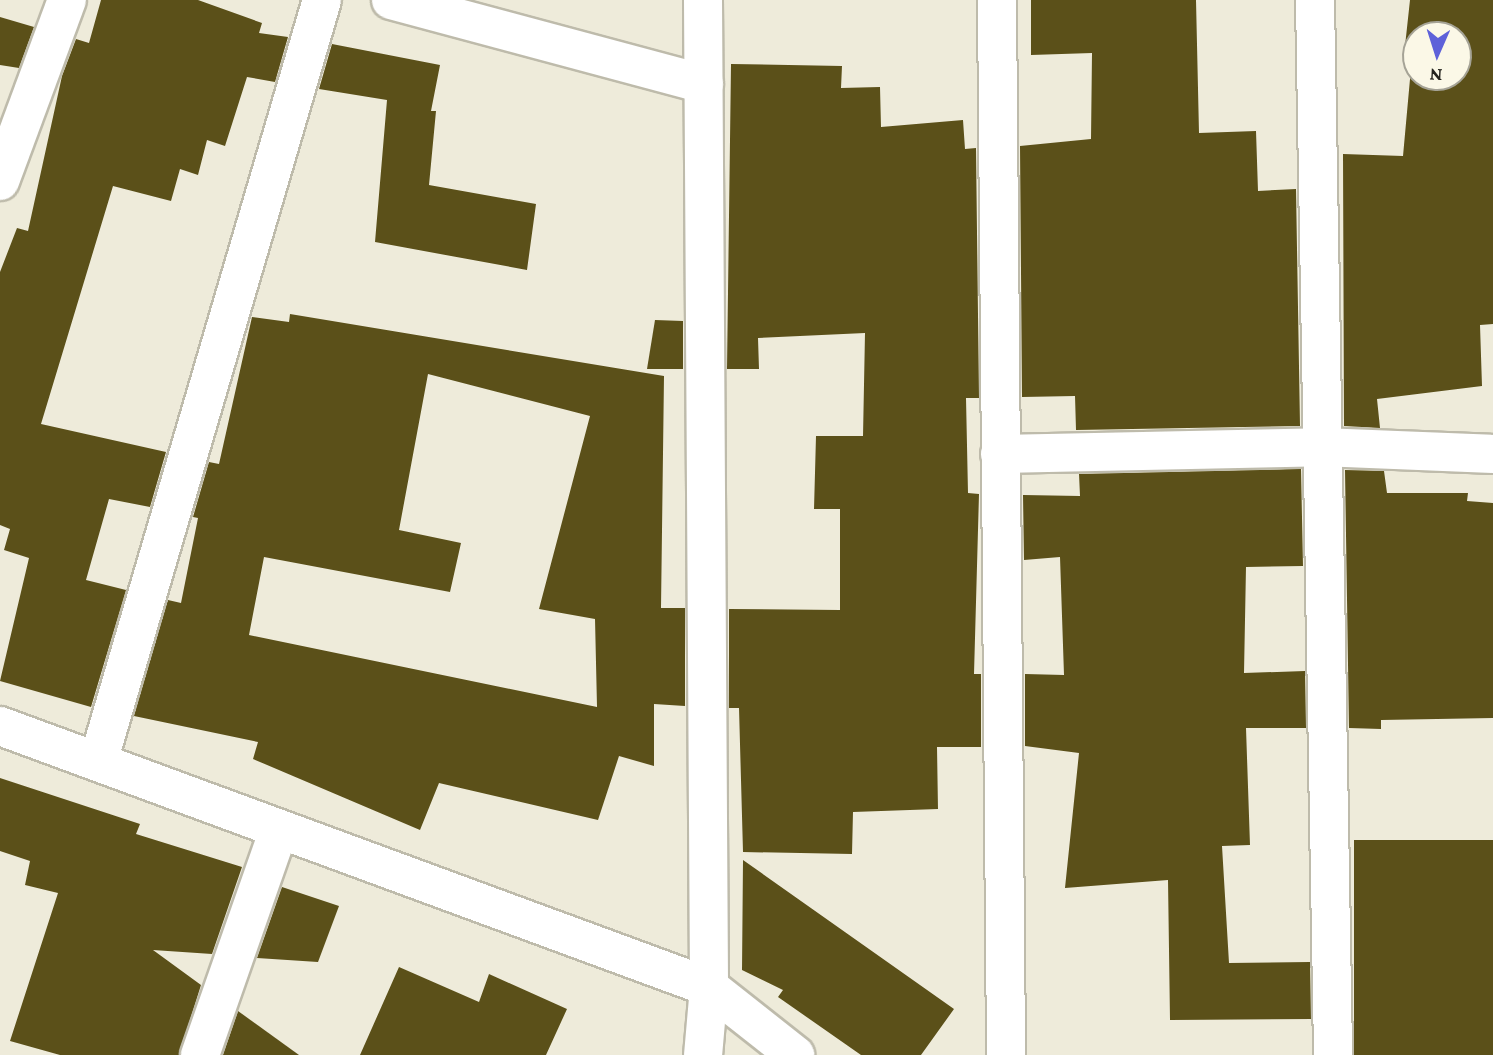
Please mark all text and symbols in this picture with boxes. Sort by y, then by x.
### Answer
north arrow [1402,21,1472,91]
text: N [1429,65,1443,86]

